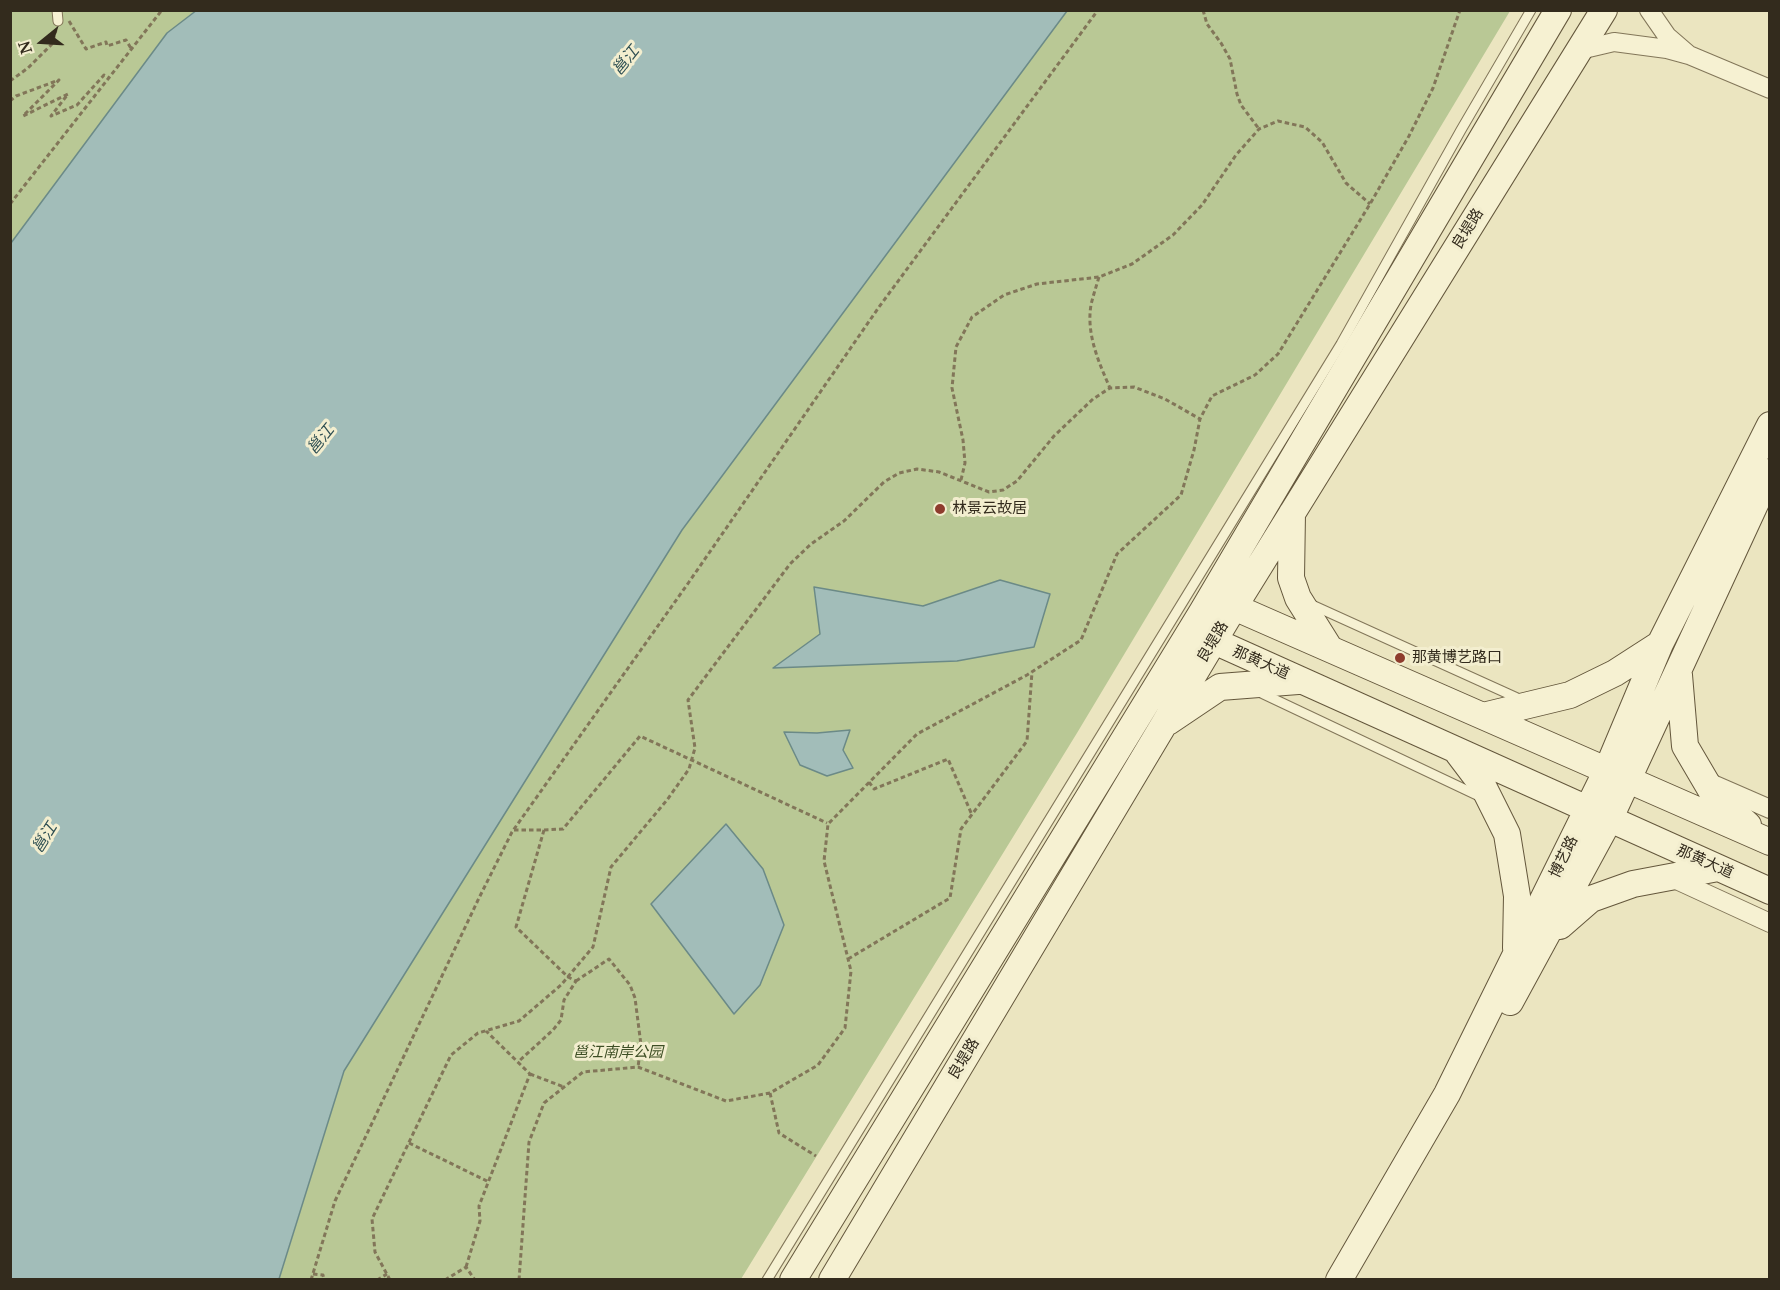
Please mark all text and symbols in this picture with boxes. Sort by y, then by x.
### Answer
north arrow [12,12,72,72]
text: N [12,38,37,57]
water label: 邕江 [608,43,644,79]
street label: 良堤路 [1448,205,1488,253]
water label: 邕江 [303,422,339,458]
place label: 林景云故居 [952,500,1027,518]
marker: 林景云故居 [933,502,947,516]
street label: 良堤路 [1194,618,1232,666]
street label: 那黄大道 [1230,643,1292,683]
place label: 那黄博艺路口 [1412,649,1502,667]
marker: 那黄博艺路口 [1393,651,1407,665]
water label: 邕江 [28,819,62,857]
street label: 博艺路 [1546,833,1582,881]
street label: 那黄大道 [1674,842,1736,882]
street label: 良堤路 [945,1035,983,1083]
park label: 邕江南岸公园 [573,1044,663,1062]

